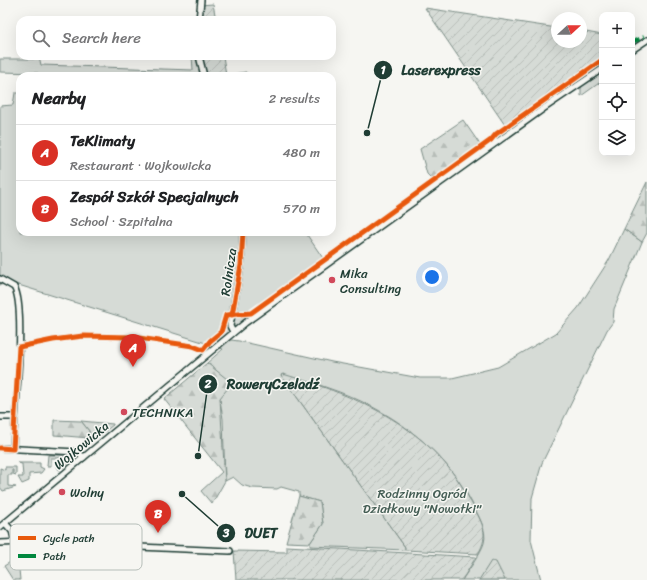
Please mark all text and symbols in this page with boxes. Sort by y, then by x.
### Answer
north arrow [551,12,587,48]
map controls [599,12,635,156]
button: + [599,12,635,48]
search box [16,16,336,60]
text: Search here [62,25,141,51]
icon: search [30,27,52,49]
button: − [599,48,635,84]
callout: Laserexpress [373,57,489,83]
text: Laserexpress [401,58,481,83]
text: 1 [380,59,386,81]
text: Nearby [32,83,86,113]
button: locate [599,84,635,120]
text: 2 results [269,87,320,110]
button: layers [599,120,635,156]
text: TeKlimaty [70,128,135,154]
text: A [41,141,49,164]
text: 480 m [282,141,320,164]
text: Restaurant · Wojkowicka [70,154,211,177]
text: Zespół Szkół Specjalnych [70,184,239,210]
text: B [41,197,49,220]
text: 570 m [283,197,320,220]
text: School · Szpitalna [70,210,172,233]
street label: Rolnicza [214,246,243,297]
place label: Mika Consulting [340,262,402,300]
your location [422,267,442,287]
marker: Mika Consulting [327,275,337,285]
pin: A [120,334,146,367]
callout: RoweryCzeladź [198,371,327,397]
text: RoweryCzeladź [226,372,321,397]
text: 2 [204,373,212,395]
place label: TECHNIKA [132,401,193,424]
marker: TECHNIKA [119,407,129,417]
street label: Wojkowicka [48,415,115,476]
place label: Wolny [70,481,104,504]
park label: Rodzinny Ogród Działkowy "Nowotki" [363,482,483,520]
marker: Wolny [57,487,67,497]
pin: B [145,500,171,533]
callout: DUET [216,520,285,546]
text: DUET [245,521,279,546]
text: 3 [222,522,230,544]
legend [10,524,142,570]
text: Cycle path [43,529,95,548]
text: Path [43,547,66,566]

